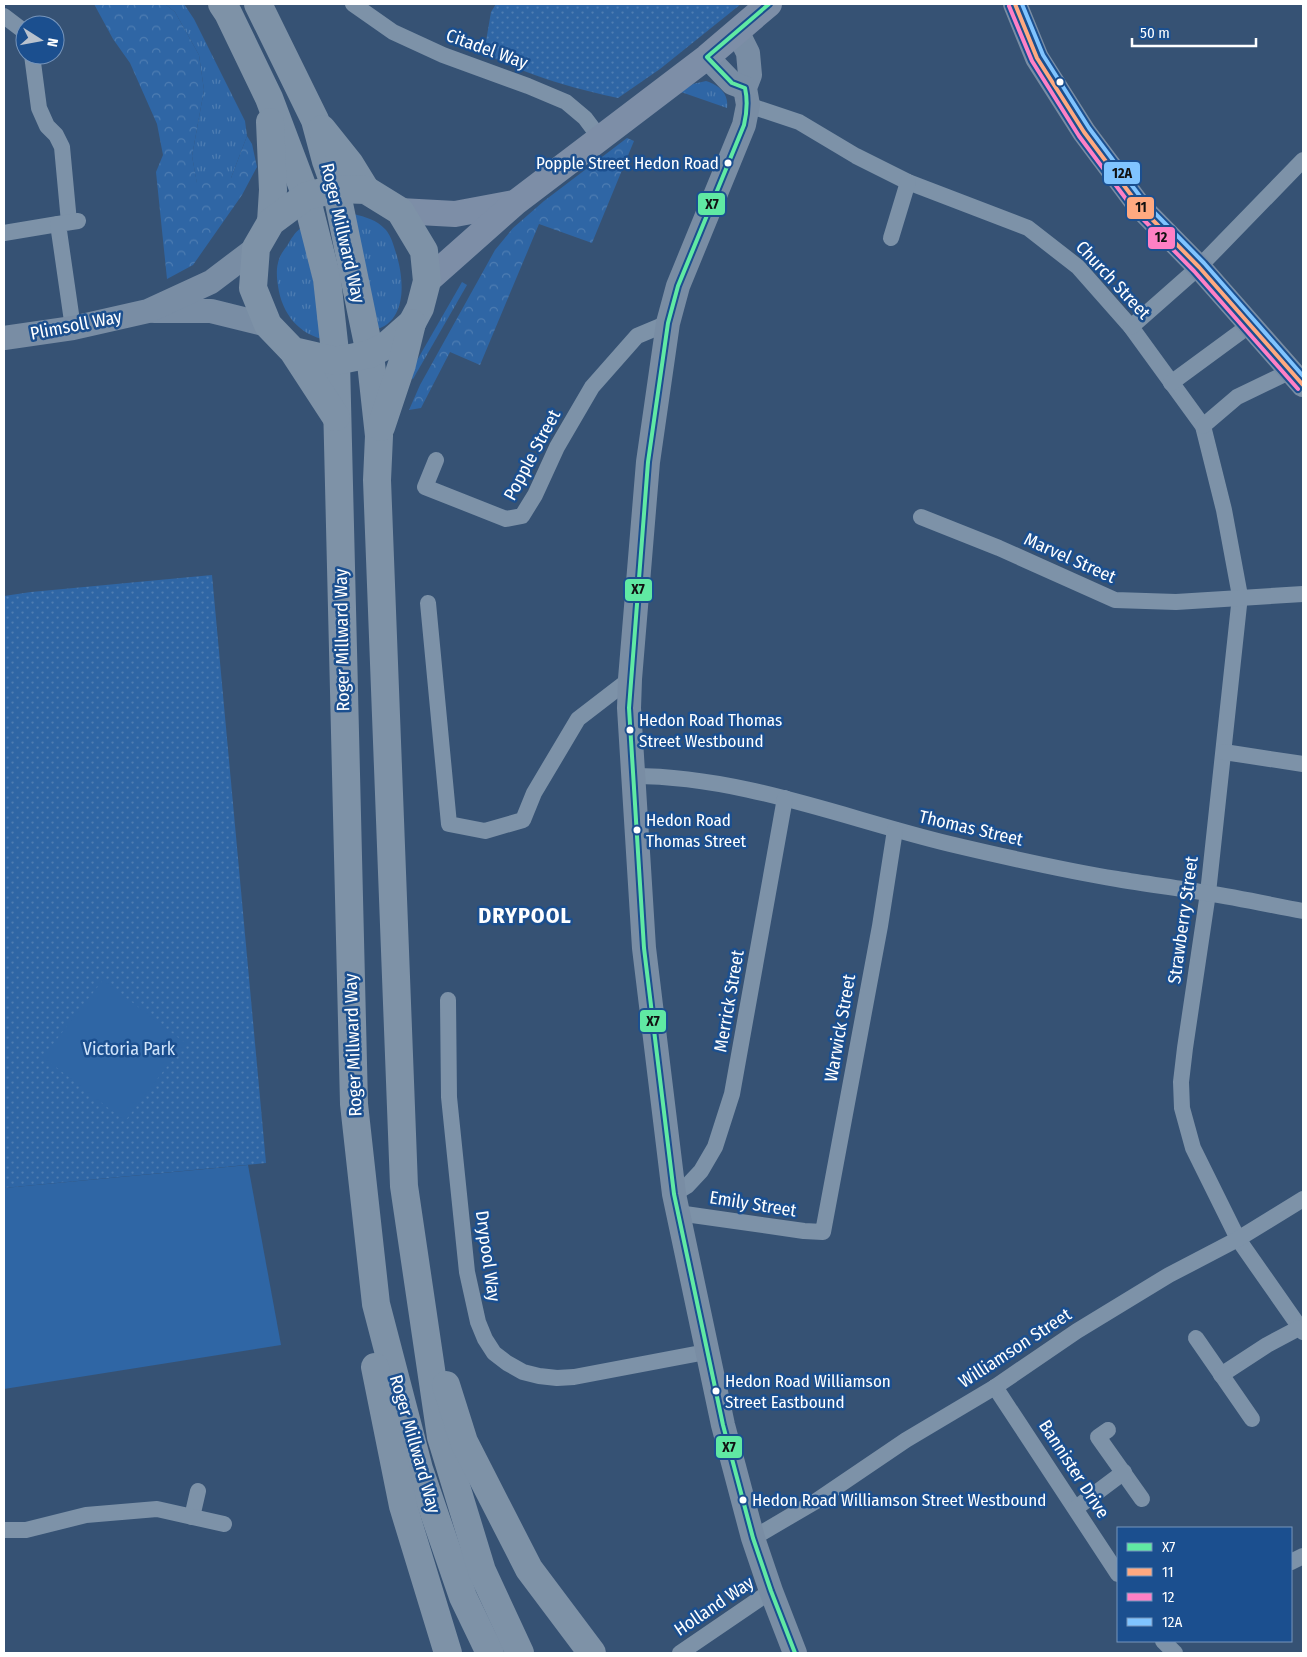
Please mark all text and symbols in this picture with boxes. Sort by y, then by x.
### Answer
north arrow [15,15,65,65]
scale bar [1132,15,1256,47]
street label: Citadel Way [443,24,531,74]
text: 50 m [1140,24,1170,42]
text: N [43,37,61,48]
unlabelled marker [1055,77,1065,87]
place label: Popple Street Hedon Road [536,153,719,174]
marker: Popple Street Hedon Road [723,158,733,168]
street label: Roger Millward Way [316,161,370,305]
line badge: 12A [1103,161,1141,185]
text: 12A [1112,165,1132,182]
line badge: X7 [697,192,726,216]
text: X7 [704,196,719,213]
line badge: 11 [1126,196,1155,220]
text: 11 [1135,199,1147,216]
line badge: 12 [1147,226,1176,250]
text: 12 [1155,229,1168,246]
street label: Church Street [1071,236,1155,324]
street label: Plimsoll Way [28,305,124,345]
street label: Popple Street [499,406,565,504]
street label: Marvel Street [1021,528,1119,588]
street label: Roger Millward Way [330,568,354,712]
line badge: X7 [624,578,653,602]
text: X7 [630,581,645,598]
place label: Hedon Road Thomas Street Westbound [639,710,782,752]
marker: Hedon Road Thomas Street Westbound [625,725,635,735]
street label: Thomas Street [917,805,1025,851]
place label: Hedon Road Thomas Street [646,810,747,852]
marker: Hedon Road Thomas Street [632,825,642,835]
street label: Strawberry Street [1163,855,1203,985]
district label: DRYPOOL [478,902,572,929]
street label: Merrick Street [709,948,749,1054]
street label: Warwick Street [820,972,860,1084]
street label: Roger Millward Way [340,973,366,1117]
line badge: X7 [639,1009,667,1033]
text: X7 [645,1013,660,1030]
park label: Victoria Park [83,1038,176,1060]
street label: Emily Street [708,1186,798,1222]
street label: Drypool Way [471,1209,505,1303]
street label: Williamson Street [955,1303,1076,1393]
place label: Hedon Road Williamson Street Eastbound [725,1371,891,1413]
street label: Roger Millward Way [385,1372,445,1516]
marker: Hedon Road Williamson Street Eastbound [711,1386,721,1396]
street label: Bannister Drive [1034,1416,1114,1522]
line badge: X7 [715,1435,743,1459]
text: X7 [721,1439,736,1456]
place label: Hedon Road Williamson Street Westbound [752,1490,1046,1511]
marker: Hedon Road Williamson Street Westbound [738,1495,748,1505]
legend [1117,1527,1292,1642]
text: X7 [1162,1538,1175,1556]
text: 11 [1162,1563,1174,1581]
street label: Holland Way [670,1571,758,1641]
text: 12 [1162,1588,1175,1606]
text: 12A [1162,1613,1182,1631]

